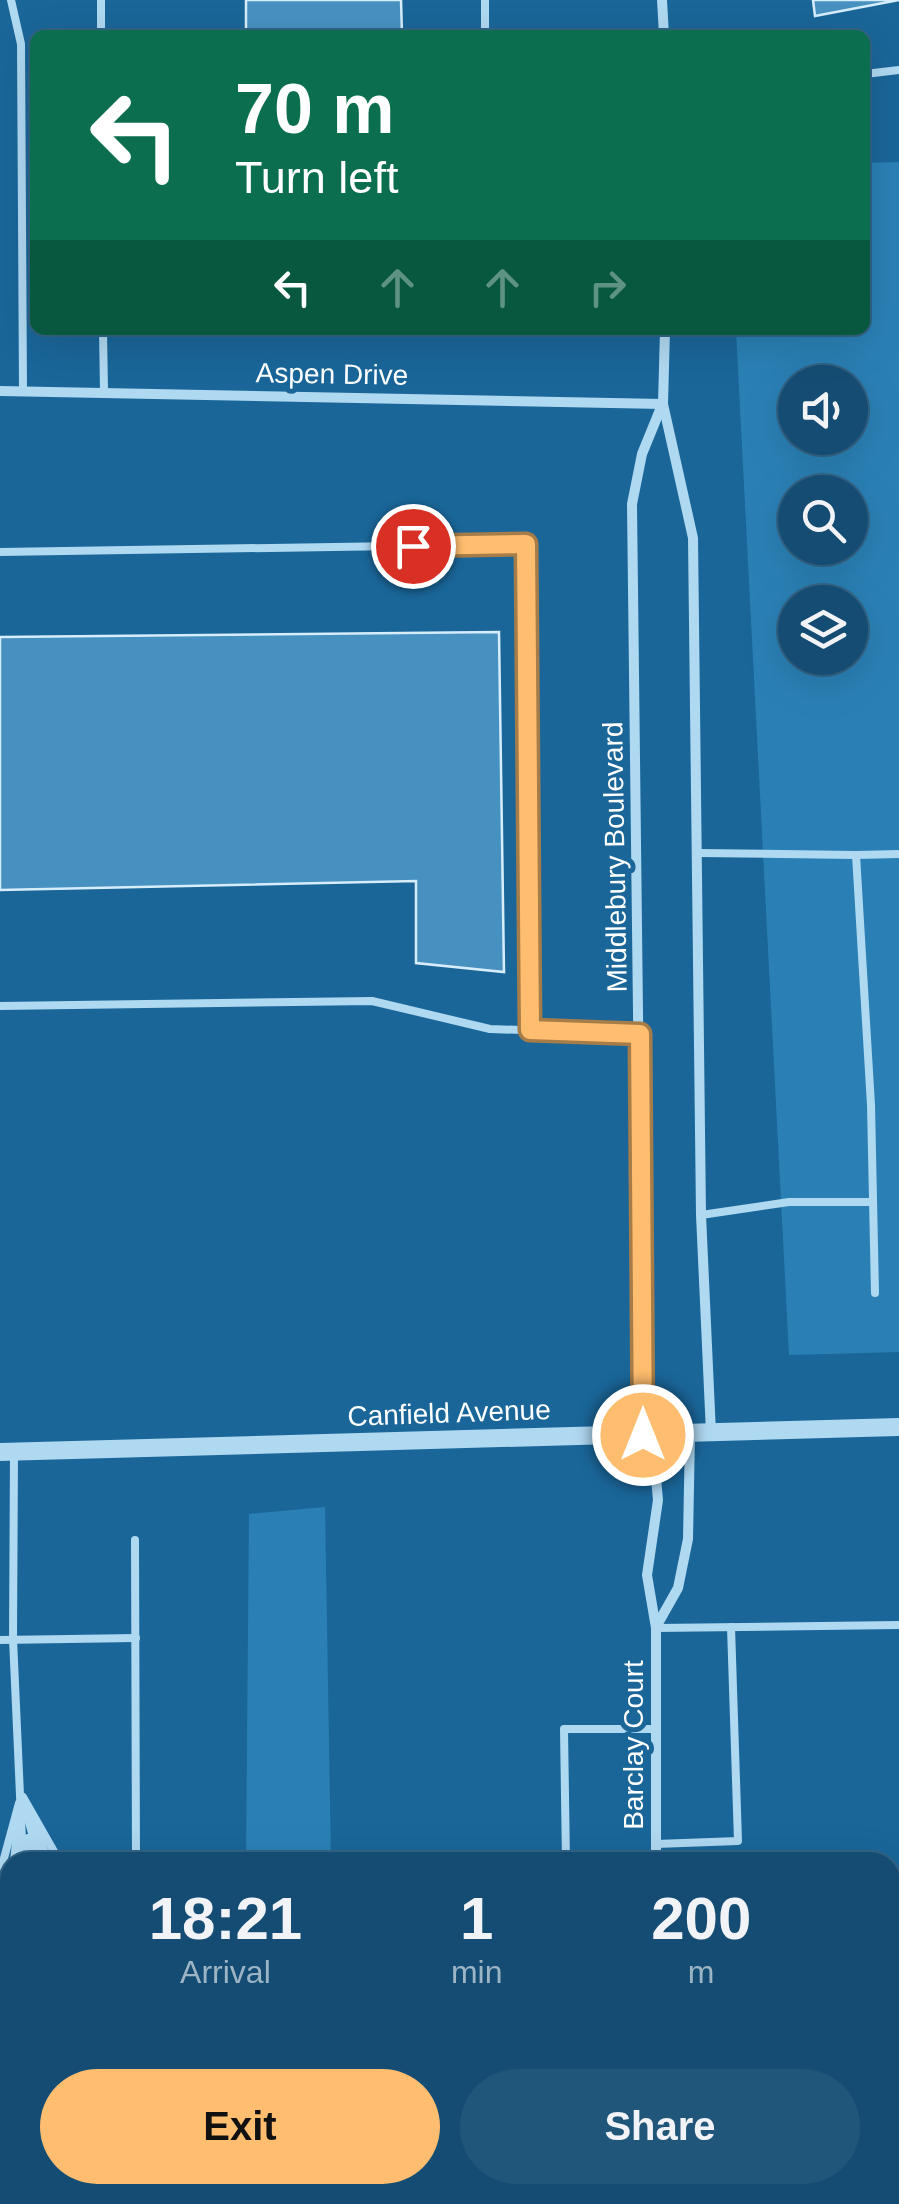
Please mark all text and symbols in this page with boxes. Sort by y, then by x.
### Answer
icon: left [70,70,200,200]
text: 70 m [235,70,395,148]
text: Turn left [235,152,398,203]
icon: left [265,260,320,315]
icon: ahead [370,260,425,315]
icon: ahead [475,260,530,315]
icon: right [580,260,635,315]
street label: Aspen Drive [255,357,409,391]
map controls [778,365,868,675]
button: sound [778,365,868,455]
button: search [778,475,868,565]
pin [371,504,456,589]
icon: arrive [386,519,441,574]
button: layers [778,585,868,675]
street label: Middlebury Boulevard [597,721,633,993]
position arrow [591,1383,695,1487]
street label: Canfield Avenue [347,1394,551,1432]
street label: Barclay Court [618,1660,649,1830]
text: 18:21 [149,1885,302,1952]
text: 1 [460,1885,493,1952]
text: 200 [651,1885,751,1952]
text: Arrival [180,1954,271,1990]
text: min [451,1954,502,1990]
text: m [688,1954,715,1990]
button: Exit [40,2069,440,2184]
button: Share [460,2069,860,2184]

